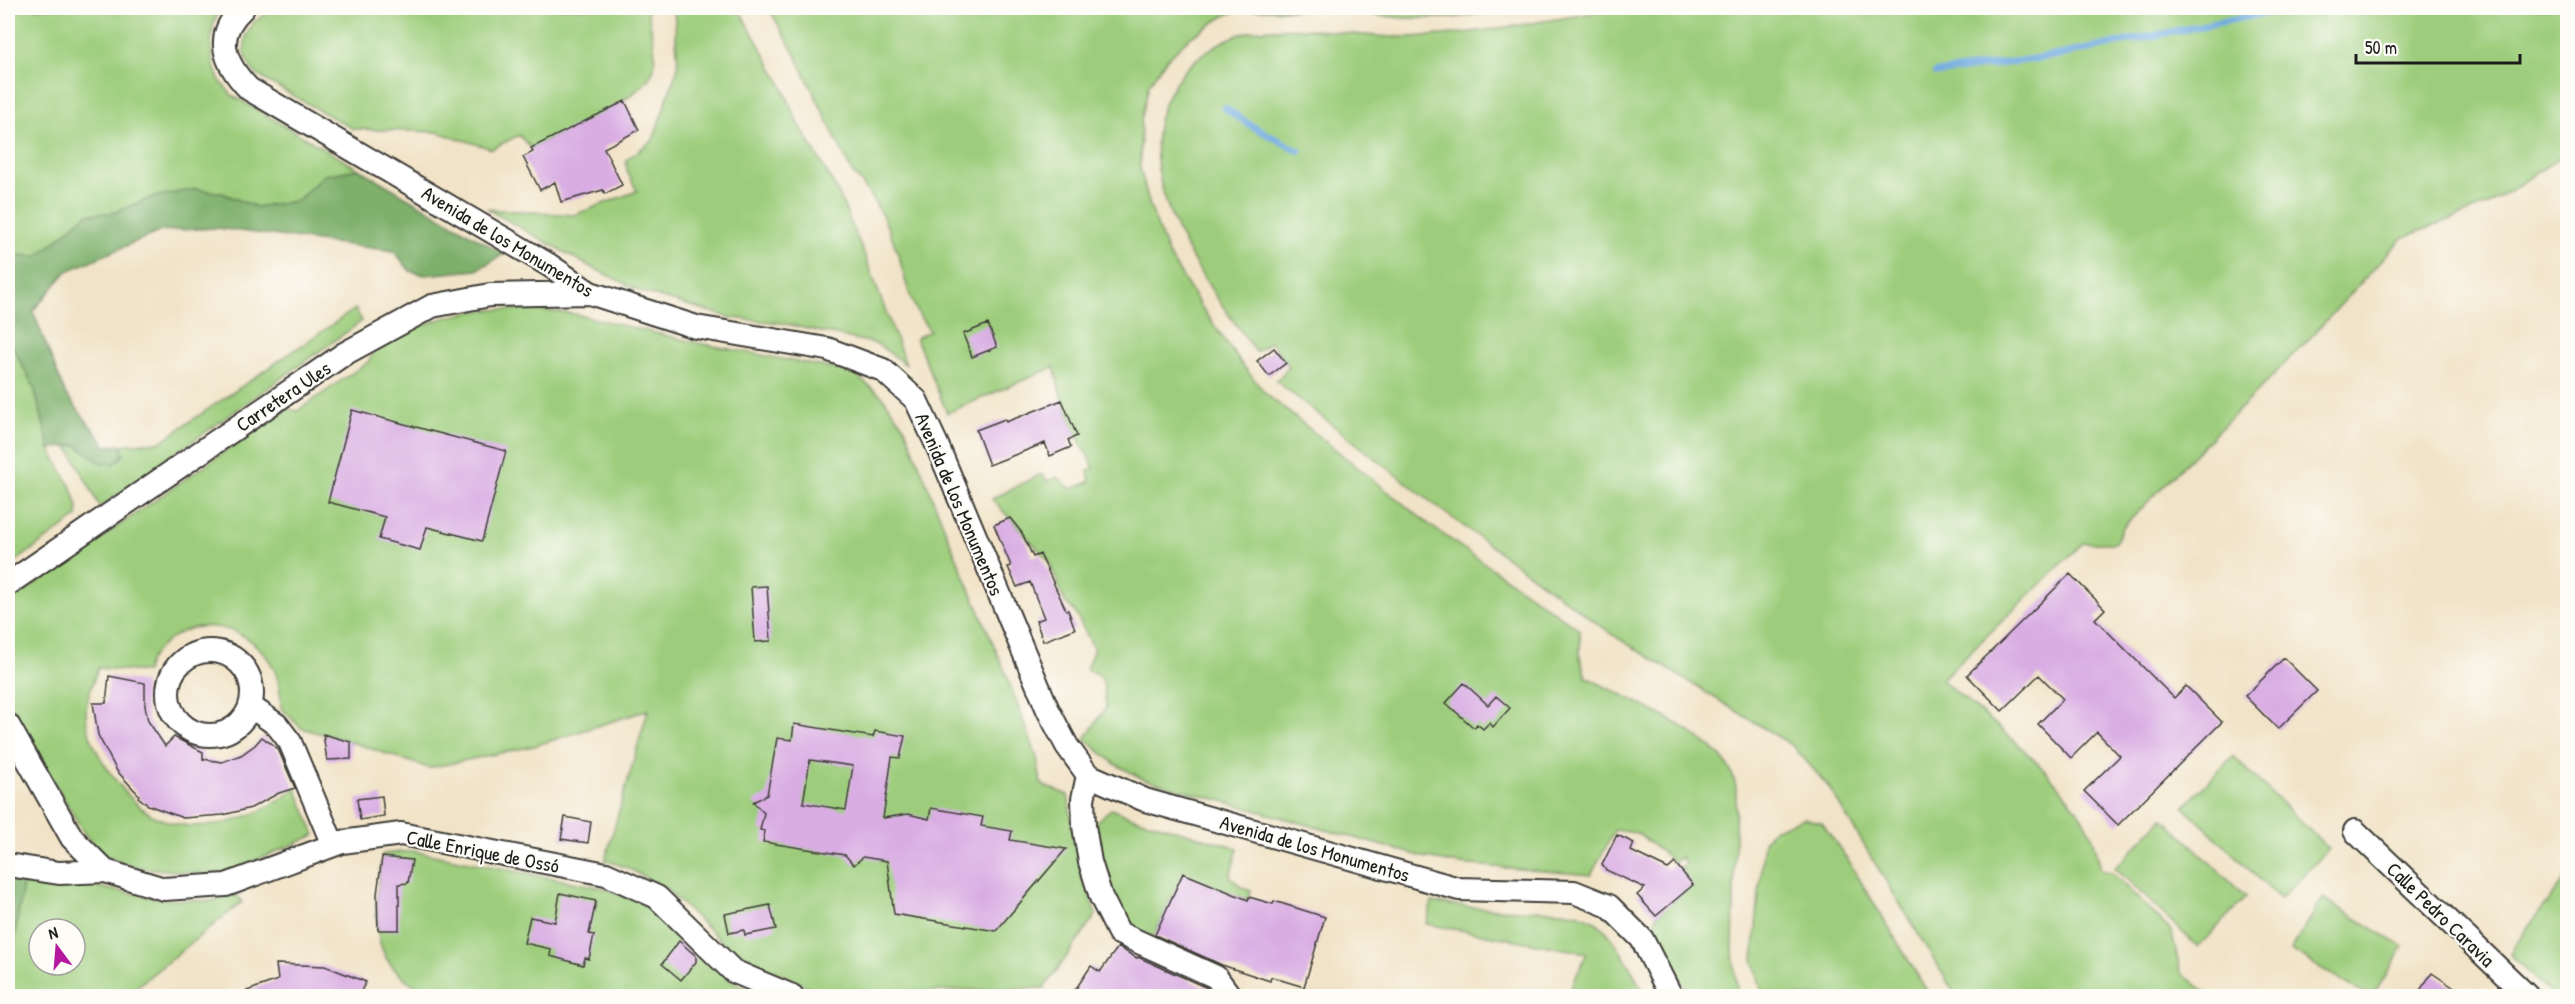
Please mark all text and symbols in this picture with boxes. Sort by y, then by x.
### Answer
scale bar [2356,27,2520,65]
text: 50 m [2365,35,2397,60]
street label: Avenida de los Monumentos [417,179,599,303]
street label: Carretera Ules [230,354,336,438]
street label: Avenida de los Monumentos [909,409,1011,600]
street label: Avenida de los Monumentos [1217,808,1413,888]
street label: Calle Enrique de Ossó [404,823,562,879]
street label: Calle Pedro Caravia [2381,856,2501,973]
north arrow [27,917,87,977]
text: N [46,921,60,944]

